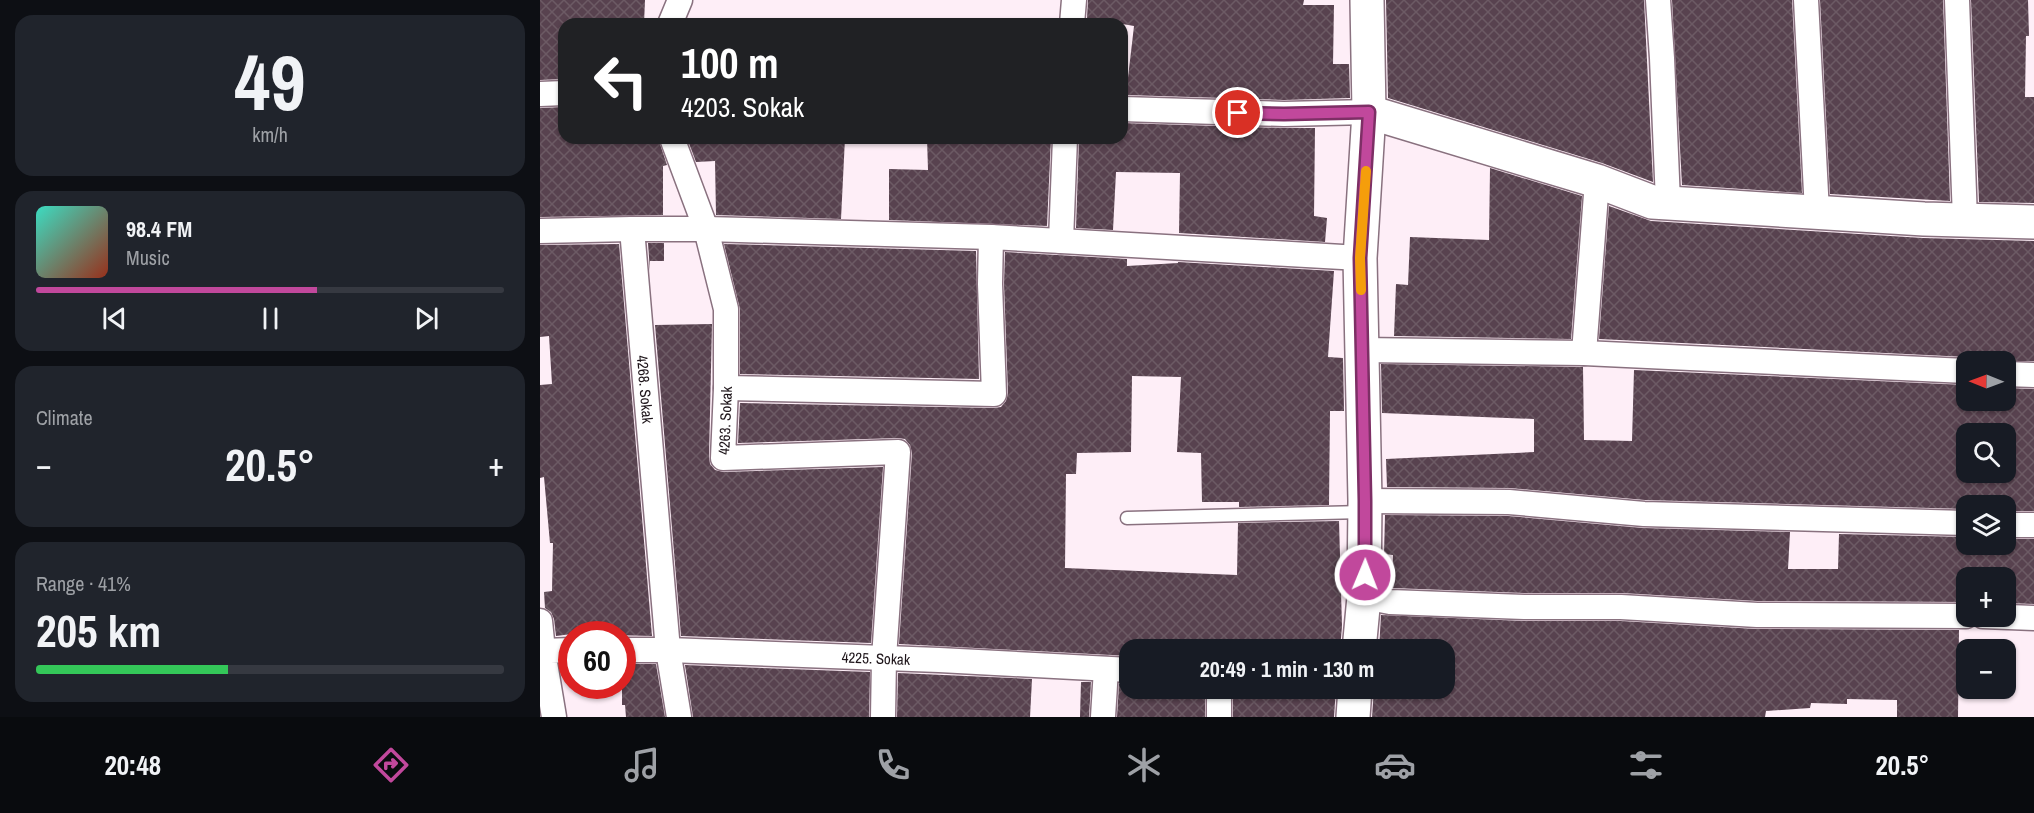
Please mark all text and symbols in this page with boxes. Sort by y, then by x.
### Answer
text: 49 [234,29,306,134]
text: 100 m [681,35,779,91]
icon: left [582,42,660,120]
pin [1212,87,1263,138]
text: 4203. Sokak [681,89,804,125]
icon: arrive [1221,96,1254,129]
text: km/h [252,121,288,148]
text: 98.4 FM [126,214,192,244]
text: Music [126,244,170,271]
icon: previous [98,302,131,335]
icon: pause [254,302,287,335]
icon: next [410,302,443,335]
north arrow [1956,351,2016,411]
map controls [1956,351,2016,699]
street label: 4268. Sokak [632,354,659,425]
street label: 4263. Sokak [713,385,737,455]
text: Climate [36,404,93,431]
button: search [1956,423,2016,483]
text: 20.5° [225,434,315,495]
text: − [36,442,52,486]
text: + [488,442,504,486]
button: layers [1956,495,2016,555]
position arrow [1333,543,1397,607]
button: + [1956,567,2016,627]
text: Range · 41% [36,570,131,597]
text: 205 km [36,600,161,661]
speed limit sign: 60 [558,621,636,699]
button: − [1956,639,2016,699]
street label: 4225. Sokak [841,646,911,669]
text: 20:49 · 1 min · 130 m [1200,654,1374,684]
icon: directions [370,744,412,786]
icon: music [621,744,663,786]
icon: phone [872,744,914,786]
icon: climate [1123,744,1165,786]
icon: car [1374,744,1416,786]
icon: filters [1625,744,1667,786]
text: 20:48 [104,747,161,783]
text: 20.5° [1876,747,1929,783]

